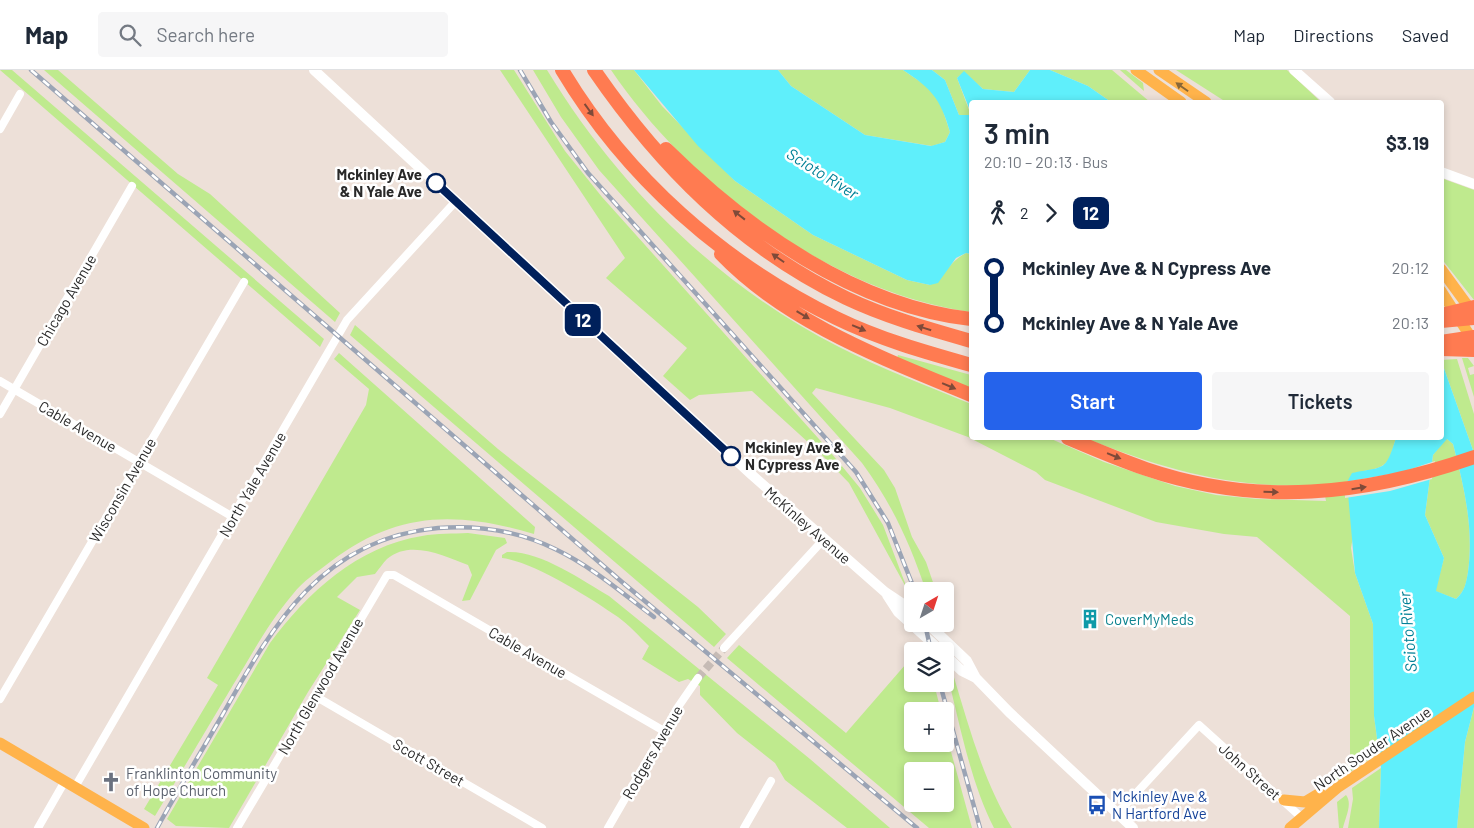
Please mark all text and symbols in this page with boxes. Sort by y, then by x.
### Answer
search box [98,12,448,57]
text: Map [25,20,68,49]
icon: search [116,21,144,49]
text: Search here [156,23,255,46]
text: Map [1233,24,1265,46]
text: Directions [1293,24,1374,46]
text: Saved [1402,24,1449,46]
one-way arrow [1175,82,1189,92]
one-way arrow [584,103,594,117]
text: 3 min [984,116,1050,150]
text: $3.19 [1386,131,1429,154]
water label: Scioto River [784,143,863,203]
text: 20:10 – 20:13 · Bus [984,152,1108,171]
place label: Mckinley Ave & N Yale Ave [336,165,422,200]
marker: Mckinley Ave & N Yale Ave [426,173,446,193]
icon: walk [984,199,1012,227]
icon: forward [1037,199,1065,227]
text: 12 [1083,202,1099,224]
text: 2 [1020,203,1029,222]
one-way arrow [733,209,746,220]
street label: Chicago Avenue [32,251,100,349]
one-way arrow [771,253,785,263]
text: Mckinley Ave & N Cypress Ave [1022,256,1271,279]
text: 20:12 [1392,258,1429,277]
line badge: 12 [560,304,606,336]
text: 12 [575,309,591,331]
one-way arrow [796,311,810,320]
text: Mckinley Ave & N Yale Ave [1022,311,1239,334]
text: 20:13 [1392,313,1429,332]
one-way arrow [917,323,932,331]
one-way arrow [852,324,866,332]
button: Start [984,372,1202,430]
button: Tickets [1212,372,1429,430]
one-way arrow [942,382,956,390]
street label: Cable Avenue [36,396,120,456]
street label: North Yale Avenue [215,428,289,540]
street label: Wisconsin Avenue [85,434,159,546]
place label: Mckinley Ave & N Cypress Ave [745,438,844,473]
marker: Mckinley Ave & N Cypress Ave [721,446,741,466]
one-way arrow [1106,453,1121,460]
street label: McKinley Avenue [761,483,855,567]
one-way arrow [1351,483,1367,491]
one-way arrow [1263,488,1279,496]
north arrow [904,582,954,632]
map controls [904,582,954,812]
water label: Scioto River [1394,590,1420,673]
building icon: CoverMyMeds [1079,608,1101,630]
place label: CoverMyMeds [1105,610,1194,628]
street label: North Glenwood Avenue [273,614,367,758]
street label: Cable Avenue [486,622,570,682]
button: layers [904,642,954,692]
street label: Rodgers Avenue [618,702,686,802]
button: + [904,702,954,752]
street label: North Souder Avenue [1310,702,1434,794]
street label: Scott Street [390,734,468,790]
street label: John Street [1215,739,1285,803]
button: − [904,762,954,812]
place label: Franklinton Community of Hope Church [126,764,277,799]
church icon: Franklinton Community of Hope Church [100,771,122,793]
place label: Mckinley Ave & N Hartford Ave [1112,787,1208,822]
bus stop icon: Mckinley Ave & N Hartford Ave [1086,794,1108,816]

